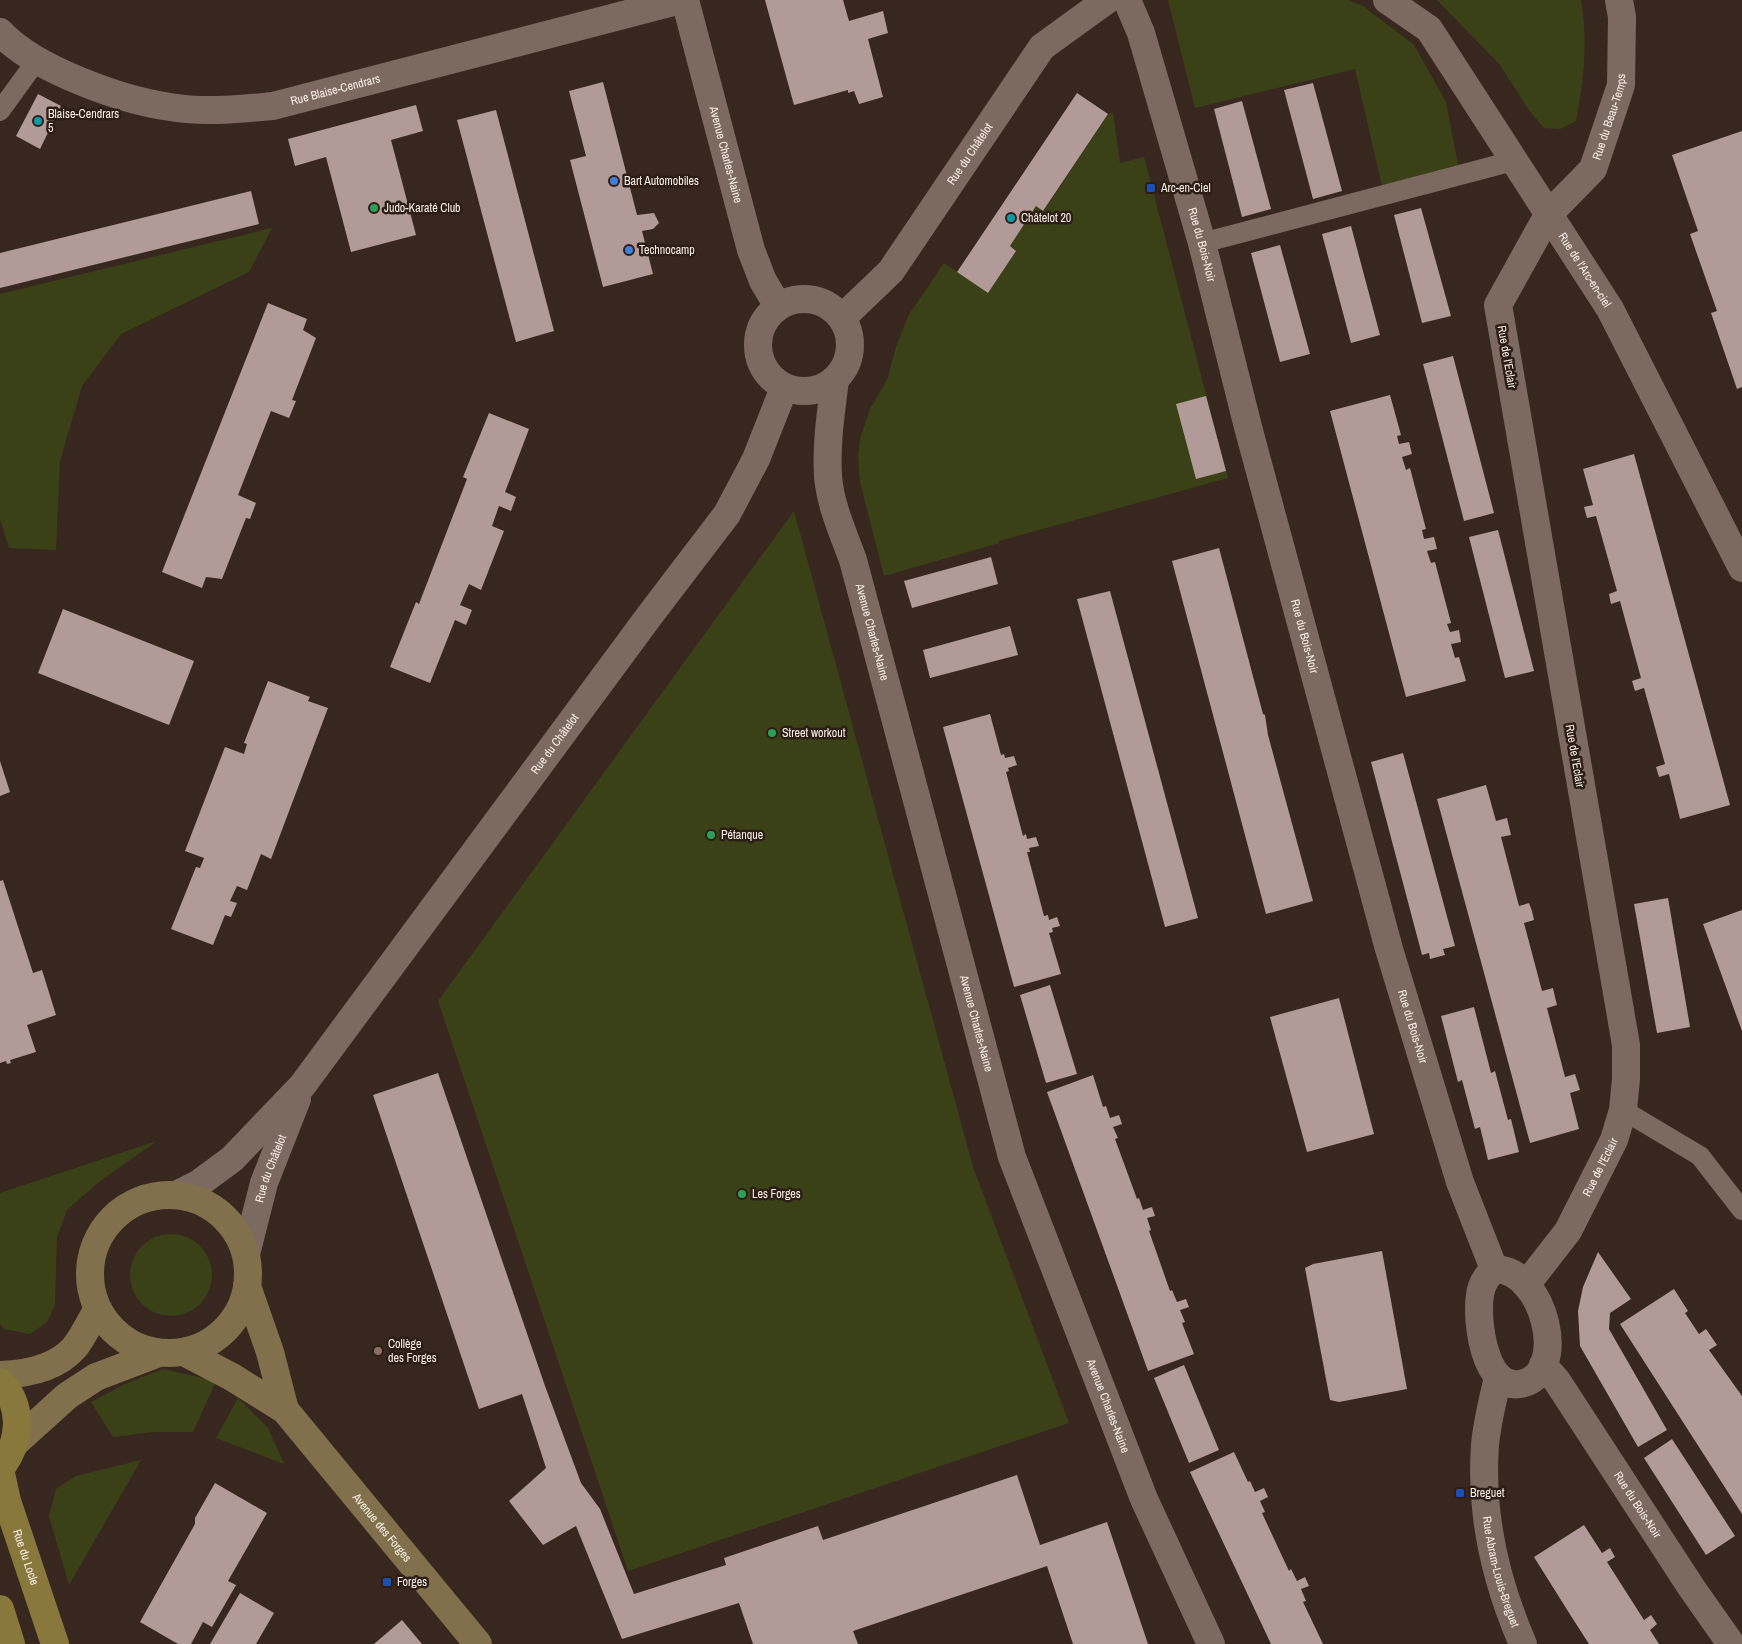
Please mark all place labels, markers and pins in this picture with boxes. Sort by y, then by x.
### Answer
place label: Blaise-Cendrars 5 [48,106,119,136]
marker: Blaise-Cendrars 5 [32,115,44,127]
place label: Bart Automobiles [624,173,699,189]
marker: Bart Automobiles [608,175,620,187]
place label: Arc-en-Ciel [1160,180,1211,196]
marker: Arc-en-Ciel [1145,182,1157,194]
place label: Judo-Karaté Club [384,200,461,216]
marker: Judo-Karaté Club [368,202,380,214]
place label: Châtelot 20 [1021,210,1071,226]
marker: Châtelot 20 [1005,212,1017,224]
place label: Technocamp [639,242,695,258]
marker: Technocamp [623,244,635,256]
place label: Street workout [782,725,846,741]
marker: Street workout [766,727,778,739]
place label: Pétanque [721,827,763,843]
marker: Pétanque [705,829,717,841]
place label: Les Forges [752,1186,801,1202]
marker: Les Forges [736,1188,748,1200]
place label: Collège des Forges [388,1336,437,1366]
marker: Collège des Forges [372,1345,384,1357]
place label: Breguet [1470,1485,1505,1501]
marker: Breguet [1454,1487,1466,1499]
place label: Forges [397,1574,427,1590]
marker: Forges [381,1576,393,1588]

